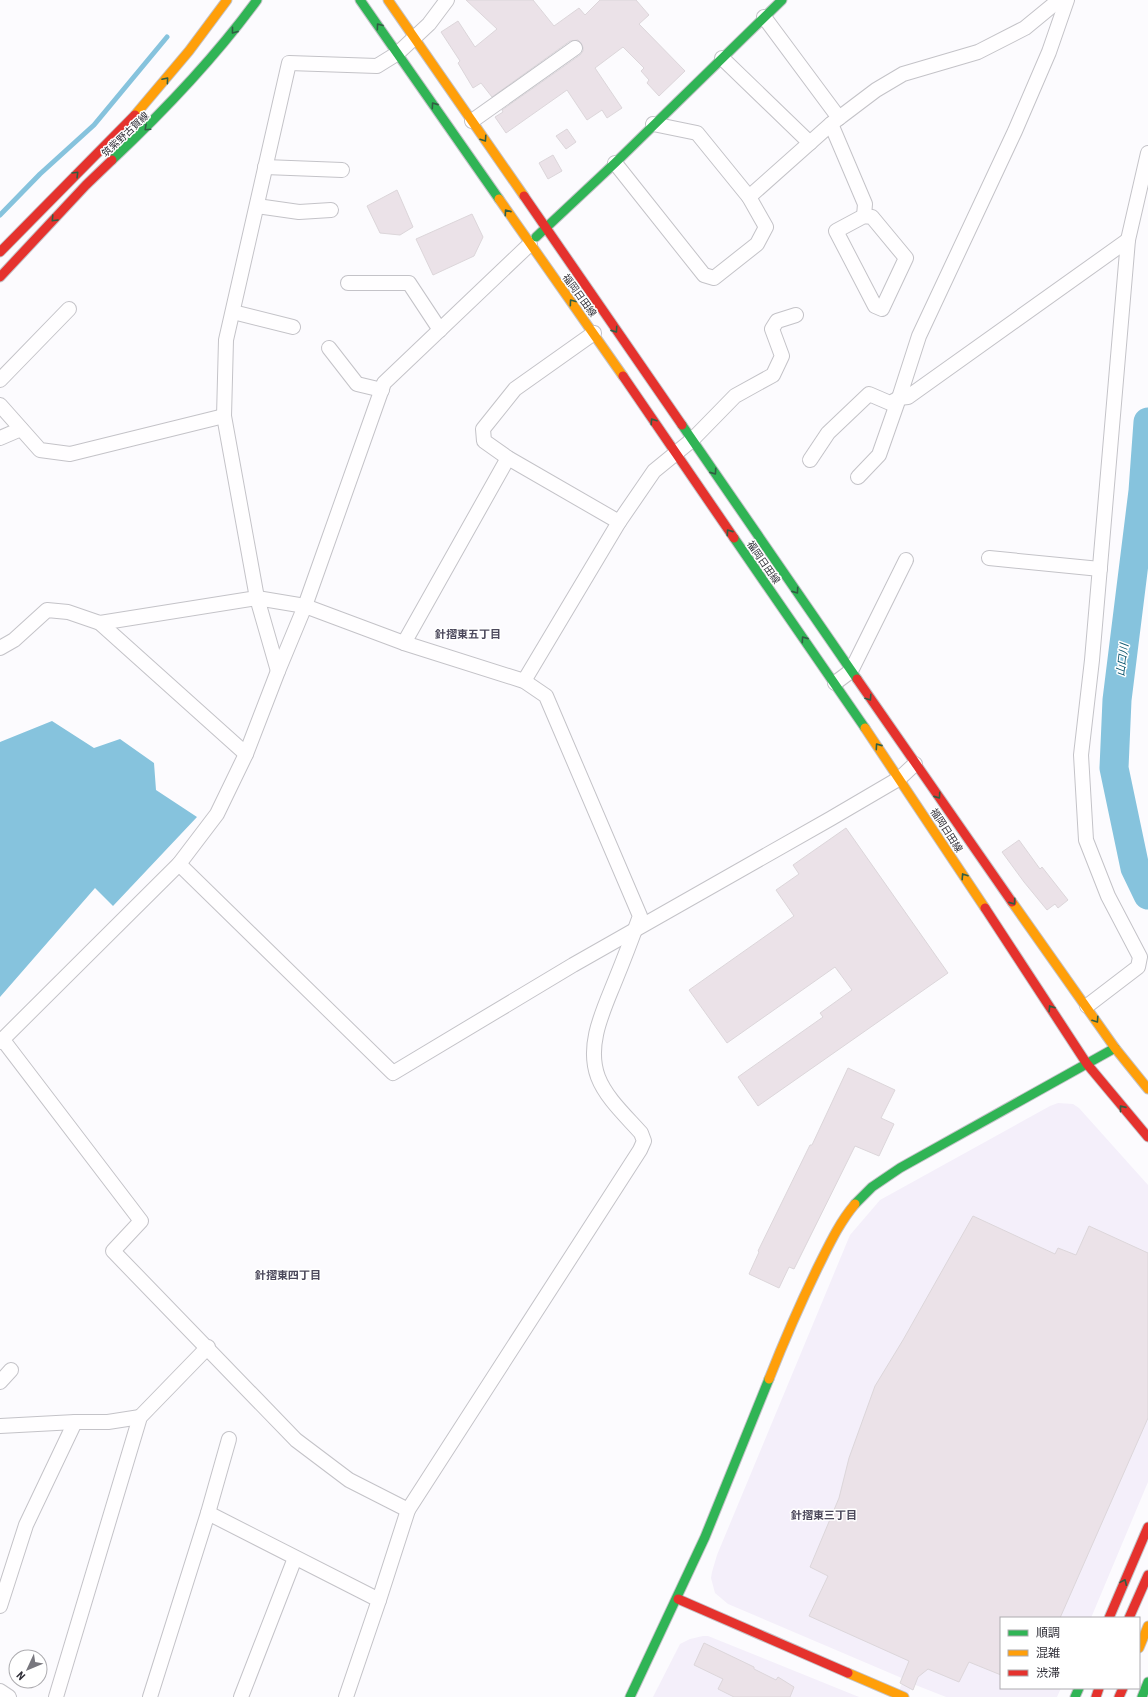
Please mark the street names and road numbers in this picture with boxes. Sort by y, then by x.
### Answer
street label: 筑紫野古賀線 [100,110,151,159]
street label: 福岡日田線 [560,272,599,319]
street label: 福岡日田線 [745,539,782,586]
street label: 福岡日田線 [928,806,965,854]

